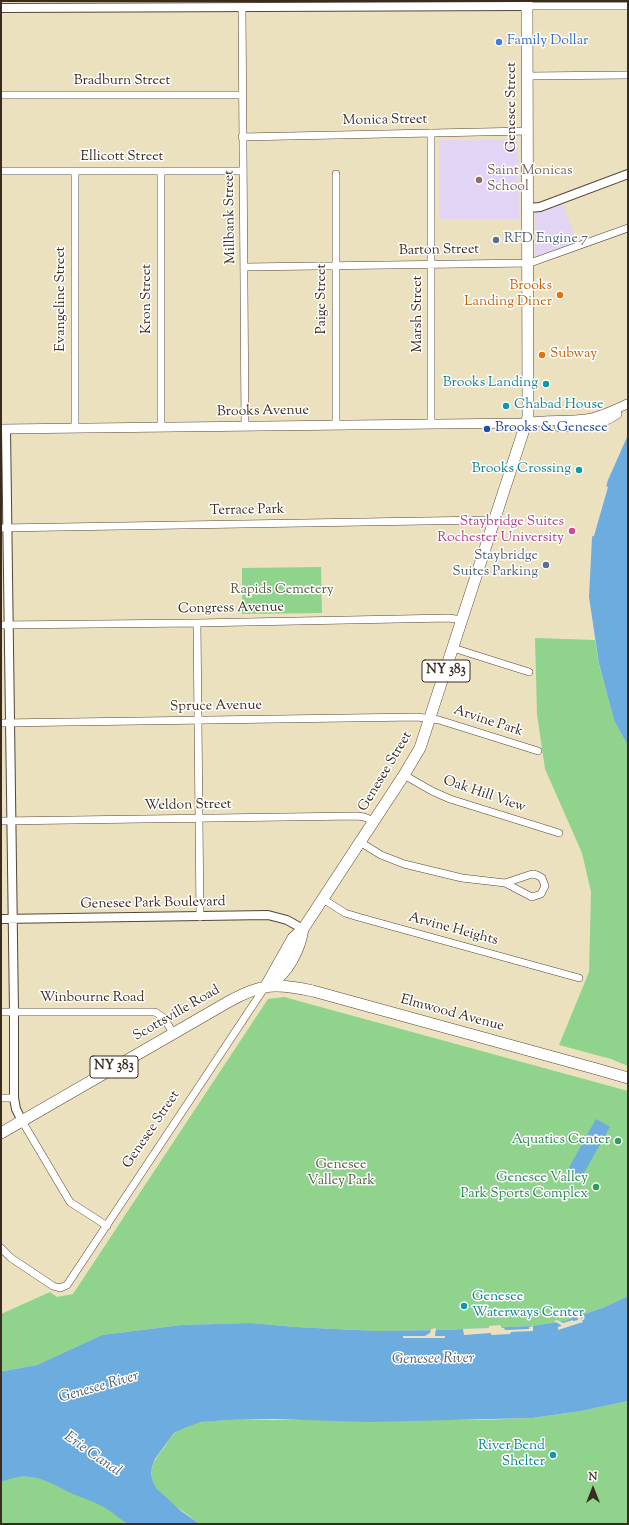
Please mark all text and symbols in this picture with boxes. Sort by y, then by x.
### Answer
place label: Family Dollar [507,34,588,50]
marker: Family Dollar [494,37,504,47]
street label: Genesee Street [505,62,521,152]
street label: Bradburn Street [74,74,170,90]
street label: Monica Street [343,112,427,130]
street label: Ellicott Street [81,150,163,166]
place label: Saint Monicas School [487,164,572,196]
street label: Millbank Street [222,170,240,264]
marker: Saint Monicas School [474,175,484,185]
place label: RFD Engine 7 [504,232,588,248]
marker: RFD Engine 7 [491,235,501,245]
street label: Barton Street [399,242,479,260]
street label: Evangeline Street [54,246,70,352]
street label: Kron Street [140,264,156,334]
street label: Paige Street [315,264,331,334]
street label: Marsh Street [411,275,427,353]
place label: Brooks Landing Diner [464,279,552,312]
marker: Brooks Landing Diner [555,290,565,300]
place label: Subway [550,347,597,363]
marker: Subway [537,350,547,360]
place label: Brooks Landing [443,376,538,392]
marker: Brooks Landing [541,379,551,389]
place label: Chabad House [514,398,603,414]
marker: Chabad House [501,401,511,411]
street label: Brooks Avenue [217,403,309,421]
place label: Brooks & Genesee [495,421,608,437]
marker: Brooks & Genesee [482,424,492,434]
place label: Brooks Crossing [472,462,571,478]
marker: Brooks Crossing [574,465,584,475]
street label: Terrace Park [210,502,284,520]
place label: Staybridge Suites Rochester University [437,515,564,548]
marker: Staybridge Suites Rochester University [567,526,577,536]
place label: Staybridge Suites Parking [452,549,538,582]
marker: Staybridge Suites Parking [541,560,551,570]
park label: Rapids Cemetery [230,583,334,599]
street label: Congress Avenue [178,600,284,618]
road number: NY 383 [422,660,470,682]
street label: Spruce Avenue [170,698,262,716]
street label: Arvine Park [451,703,525,741]
street label: Genesee Street [356,729,416,815]
street label: Oak Hill View [441,773,527,817]
street label: Weldon Street [144,797,232,815]
street label: Genesee Park Boulevard [80,894,226,914]
street label: Arvine Heights [406,910,500,950]
street label: Scottsville Road [131,982,223,1046]
street label: Winbourne Road [40,991,144,1007]
street label: Elmwood Avenue [398,992,506,1036]
road number: NY 383 [90,1056,138,1078]
street label: Genesee Street [120,1088,184,1172]
place label: Aquatics Center [512,1133,610,1149]
marker: Aquatics Center [613,1136,623,1146]
park label: Genesee Valley Park [307,1158,375,1190]
place label: Genesee Valley Park Sports Complex [460,1171,588,1204]
marker: Genesee Valley Park Sports Complex [591,1182,601,1192]
place label: Genesee Waterways Center [472,1290,584,1322]
marker: Genesee Waterways Center [459,1301,469,1311]
water label: Genesee River [392,1350,474,1370]
water label: Genesee River [57,1368,141,1408]
water label: Erie Canal [60,1429,124,1481]
place label: River Bend Shelter [478,1439,545,1472]
marker: River Bend Shelter [548,1450,558,1460]
north arrow [573,1469,613,1509]
text: N [589,1469,597,1485]

